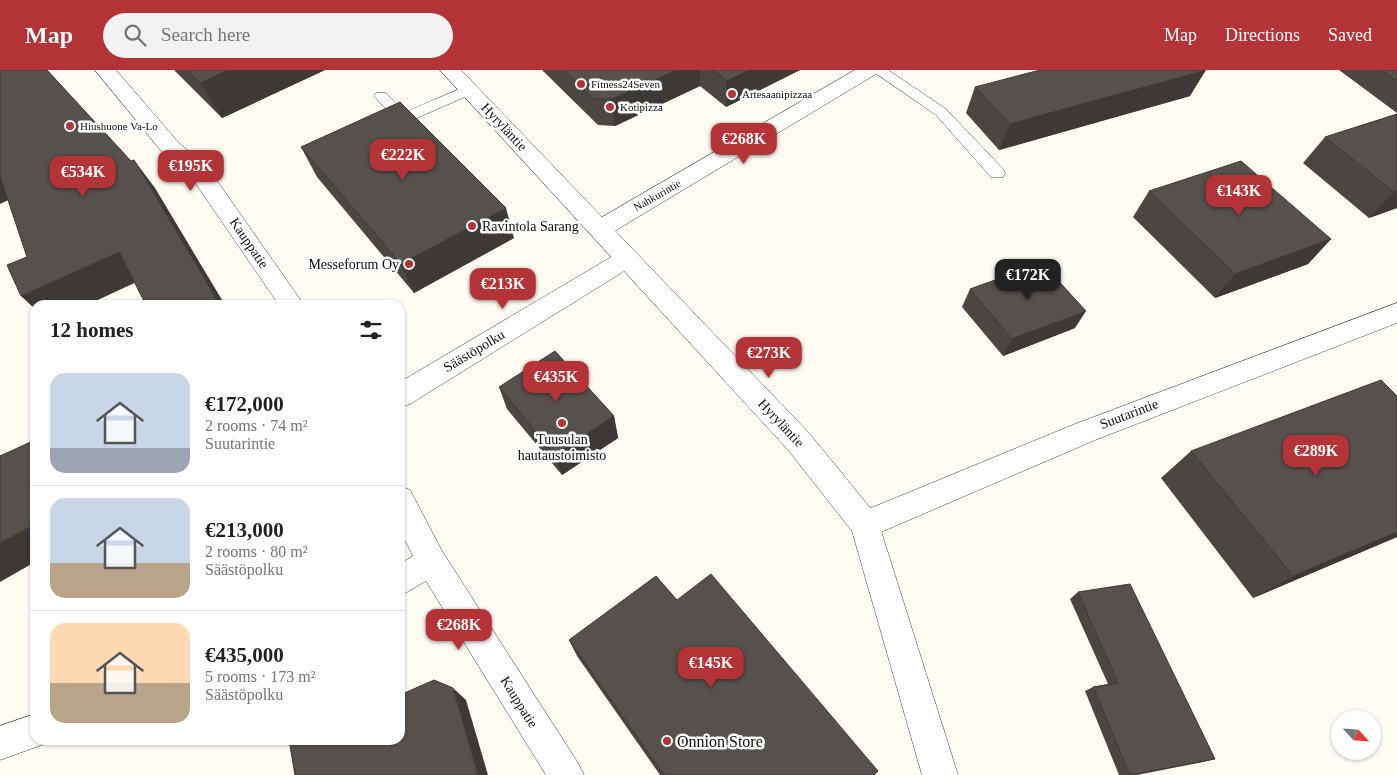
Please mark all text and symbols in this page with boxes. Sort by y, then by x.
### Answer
search box [103,13,453,58]
icon: search [121,21,149,49]
text: Map [25,22,73,48]
text: Search here [161,24,250,45]
text: Map [1164,25,1197,45]
text: Directions [1225,25,1300,45]
text: Saved [1328,25,1372,45]
marker: Fitness24Seven [575,78,587,90]
place label: Fitness24Seven [591,78,661,90]
marker: Artesaanipizzaa [726,88,738,100]
place label: Artesaanipizzaa [742,88,812,100]
street label: Hyryläntie [478,100,530,154]
marker: Kotipizza [604,101,616,113]
place label: Kotipizza [620,101,663,113]
marker: Hiushuone Va-Lo [64,120,76,132]
place label: Hiushuone Va-Lo [80,120,158,132]
pin: €268K [709,122,779,165]
text: €268K [722,130,766,147]
pin: €222K [368,138,438,181]
text: €222K [381,146,425,163]
pin: €195K [156,150,226,192]
pin: €534K [48,156,118,198]
text: €195K [169,157,213,174]
text: €534K [61,163,105,180]
pin: €143K [1204,174,1274,217]
street label: Nahkurintie [631,177,683,213]
text: €143K [1217,182,1261,199]
street label: Kauppatie [227,215,271,271]
place label: Ravintola Sarang [482,219,579,234]
marker: Ravintola Sarang [466,220,478,232]
place label: Messeforum Oy [308,257,399,272]
marker: Messeforum Oy [403,258,415,270]
pin: €172K [993,258,1063,301]
text: €172K [1006,266,1050,283]
pin: €213K [468,268,538,310]
text: €213K [481,275,525,292]
icon: filters [357,316,385,344]
text: 12 homes [50,318,133,342]
street label: Säästöpolku [441,327,507,375]
pin: €273K [734,336,804,379]
text: €273K [747,344,791,361]
pin: €435K [521,360,591,403]
text: €435K [534,368,578,385]
text: €172,000 [205,392,284,416]
icon: home [90,393,150,453]
street label: Hyryläntie [755,396,807,450]
street label: Suutarintie [1098,396,1160,432]
text: 2 rooms · 74 m² [205,417,308,434]
marker: Tuusulan hautaustoimisto [556,417,568,429]
place label: Tuusulan hautaustoimisto [518,432,606,463]
pin: €289K [1281,434,1351,477]
text: Suutarintie [205,435,275,452]
text: €289K [1294,442,1338,459]
icon: home [90,518,150,578]
text: €213,000 [205,518,284,542]
text: 2 rooms · 80 m² [205,543,308,560]
text: Säästöpolku [205,561,283,578]
pin: €268K [424,608,494,651]
text: €268K [437,616,481,633]
icon: home [90,643,150,703]
text: €435,000 [205,643,284,667]
pin: €145K [676,646,746,689]
text: €145K [689,654,733,671]
text: 5 rooms · 173 m² [205,668,316,685]
street label: Kauppatie [497,674,541,730]
text: Säästöpolku [205,686,283,703]
north arrow [1331,710,1381,760]
map controls [1331,710,1381,760]
place label: Onnion Store [677,733,763,750]
marker: Onnion Store [661,735,673,747]

